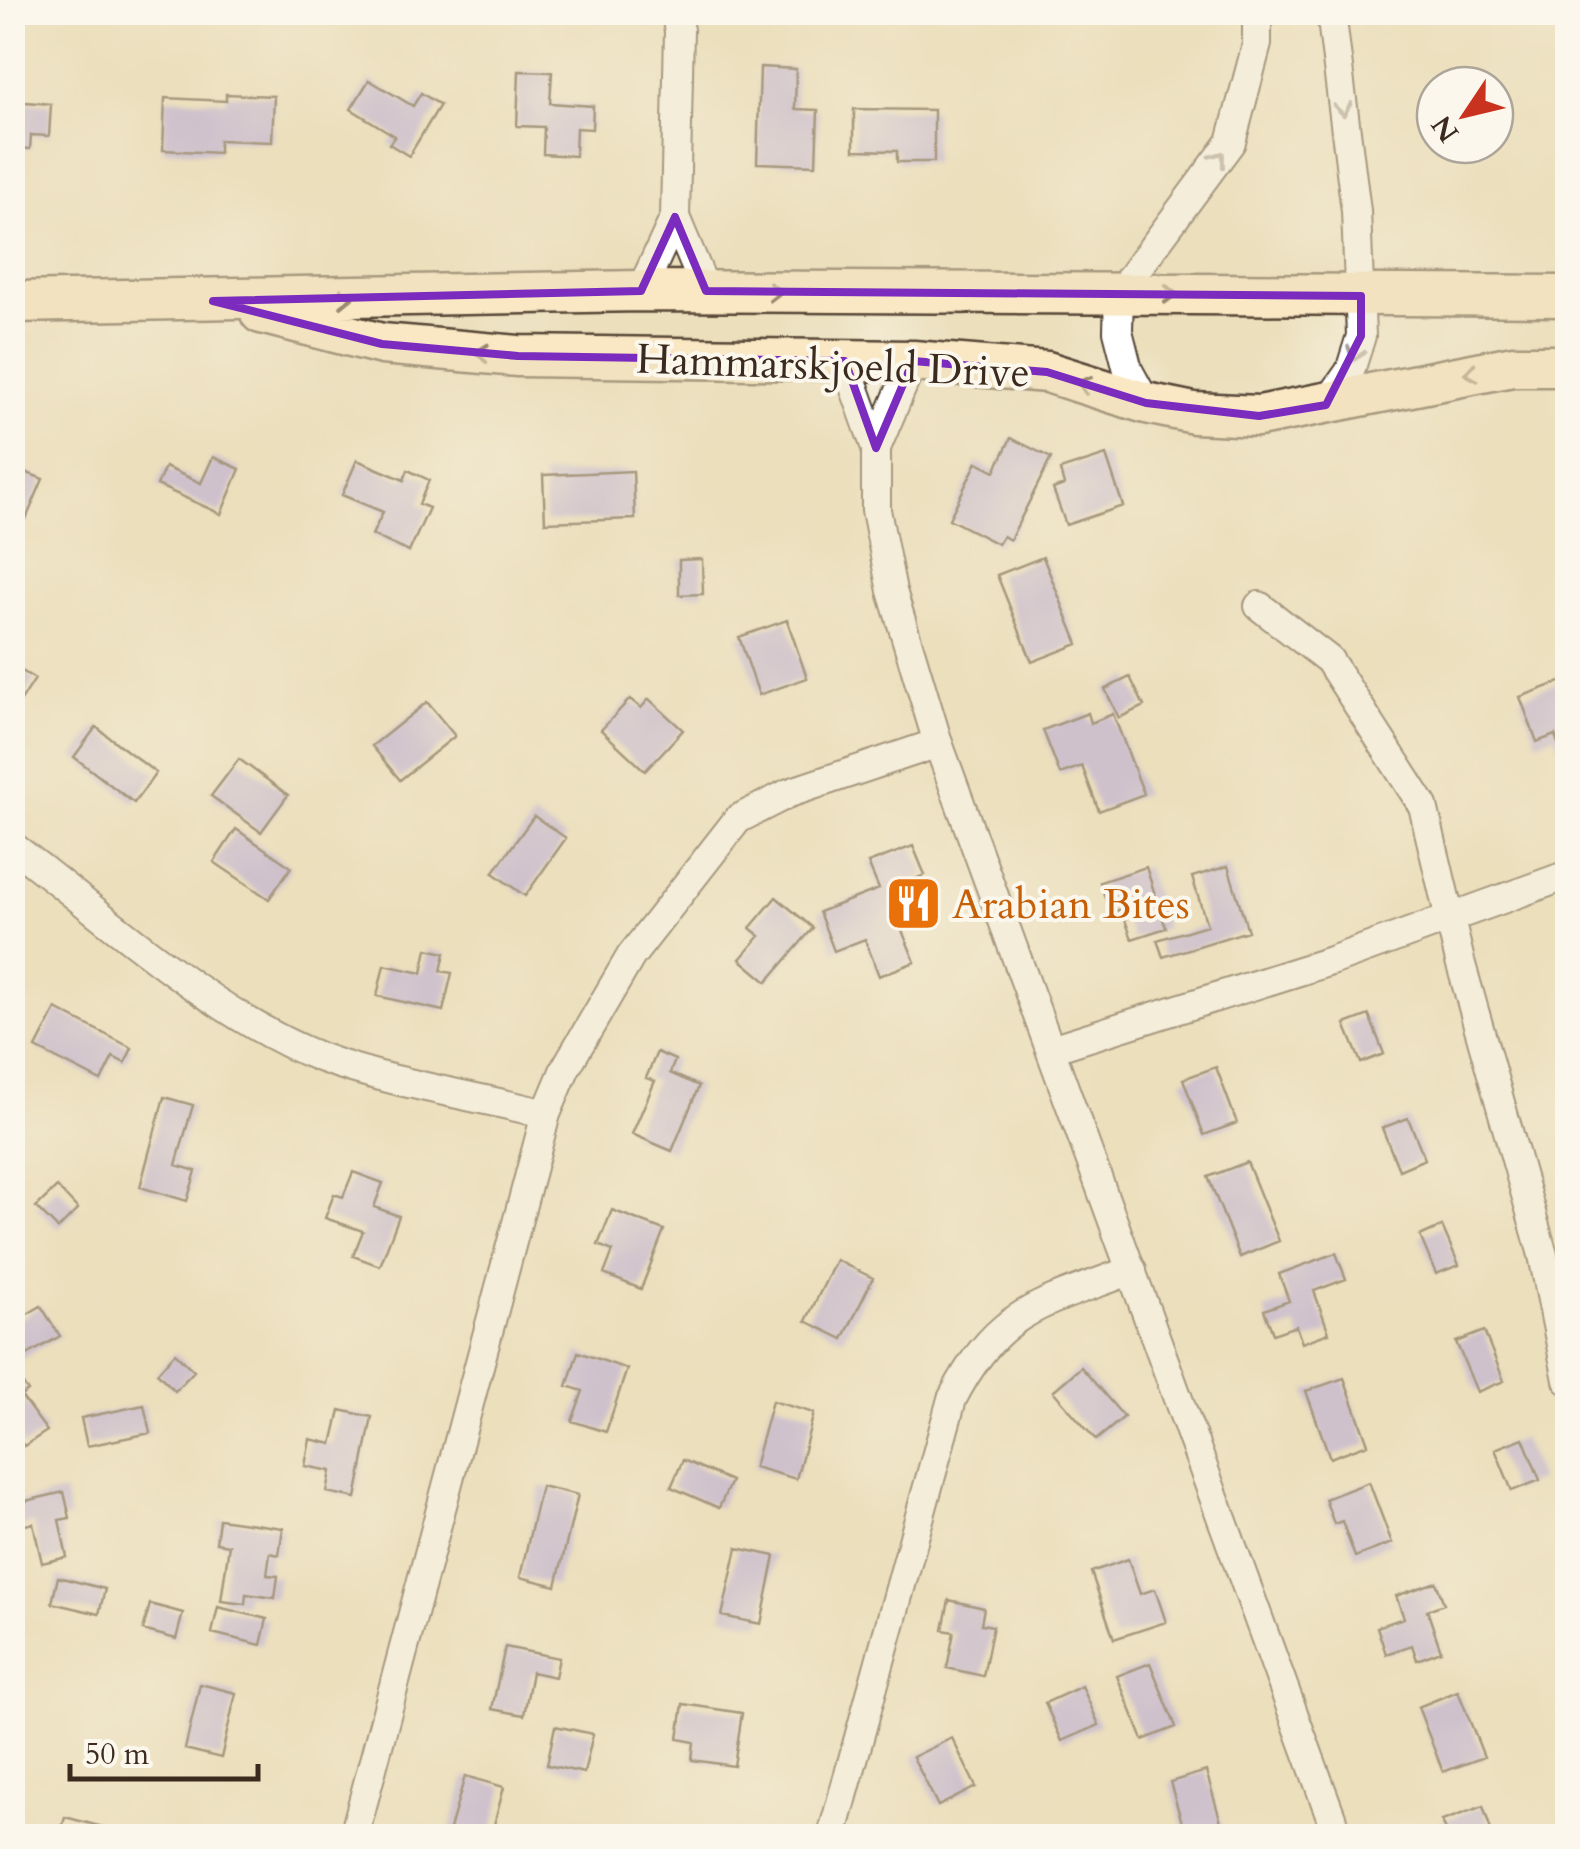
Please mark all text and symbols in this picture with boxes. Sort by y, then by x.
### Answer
north arrow [1415,65,1515,165]
one-way arrow [1332,102,1353,118]
text: N [1423,108,1468,150]
one-way arrow [1207,151,1226,170]
one-way arrow [768,281,784,303]
one-way arrow [1163,283,1179,304]
one-way arrow [338,287,354,308]
street label: Hammarskjoeld Drive [635,331,1031,401]
one-way arrow [473,342,489,364]
one-way arrow [1347,345,1367,362]
one-way arrow [1462,362,1479,383]
one-way arrow [1077,375,1094,396]
restaurant icon: Arabian Bites [883,874,943,934]
place label: Arabian Bites [952,876,1190,933]
scale bar [70,1719,258,1781]
text: 50 m [85,1734,150,1775]

